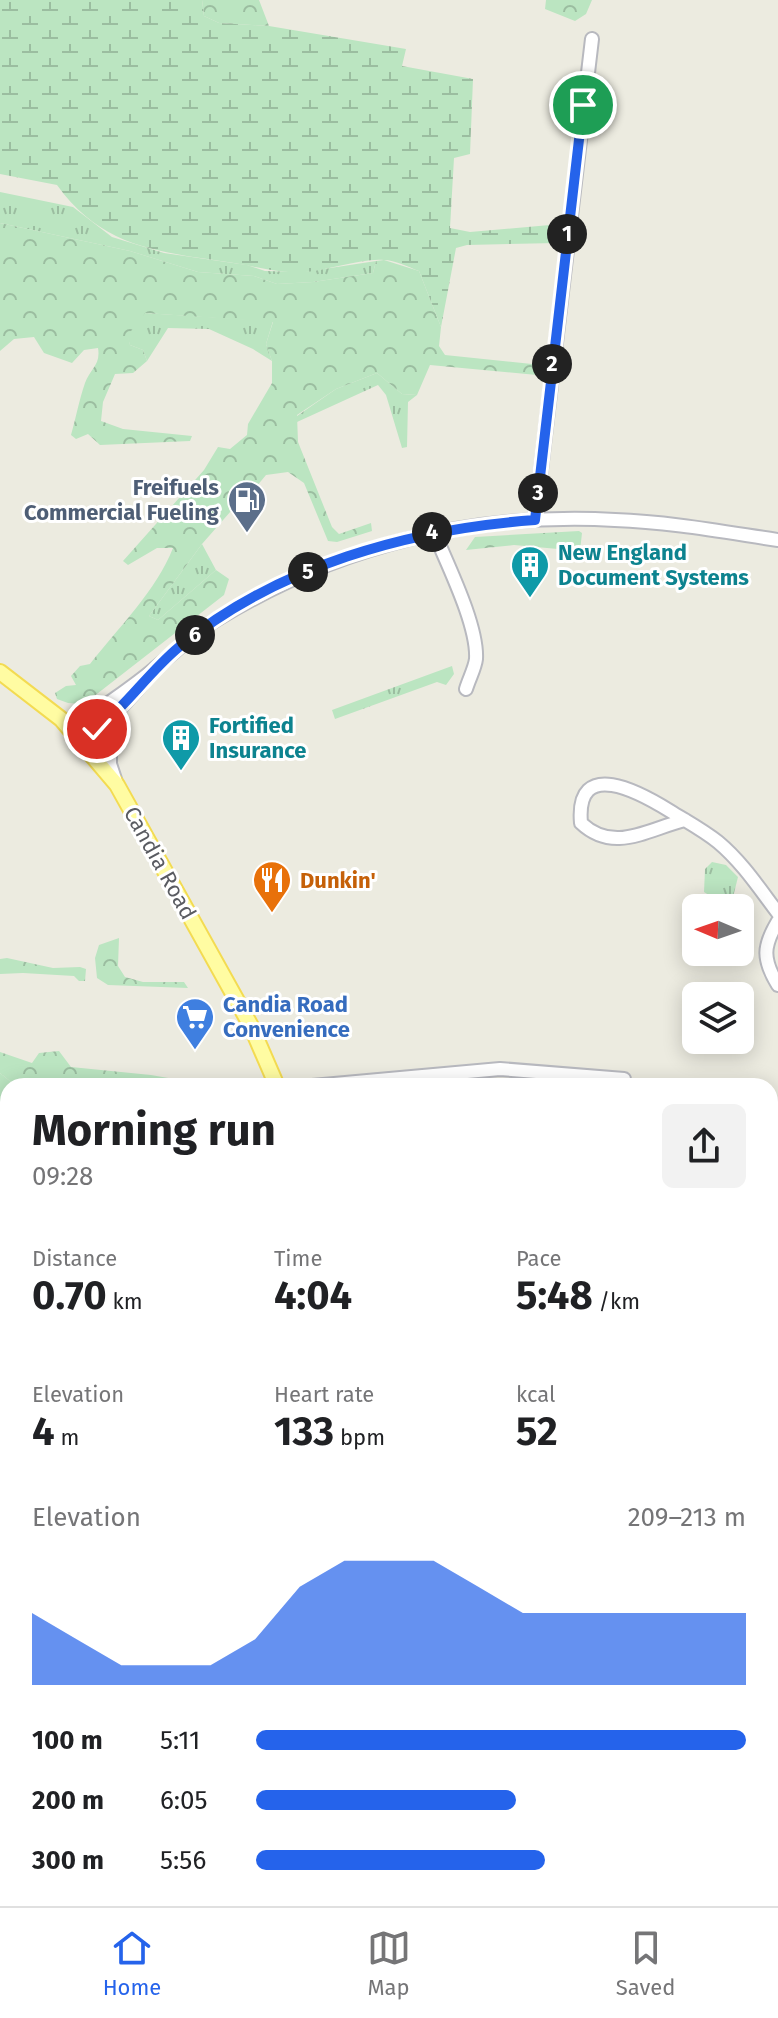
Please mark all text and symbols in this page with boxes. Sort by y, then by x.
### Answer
pin [549,71,617,139]
icon: arrive [561,83,605,127]
pin: 1 [547,214,587,254]
text: 1 [562,220,572,247]
pin: 2 [532,344,572,384]
text: 2 [546,350,558,377]
pin: 3 [518,473,558,513]
place label: Freifuels Commercial Fueling [24,474,220,526]
fuel station icon: Freifuels Commercial Fueling [226,479,268,534]
text: 3 [532,479,544,506]
pin: 4 [412,512,452,552]
text: 4 [426,518,438,545]
place label: New England Document Systems [558,539,749,591]
building icon: New England Document Systems [509,544,551,599]
pin: 5 [288,552,328,592]
text: 5 [302,558,314,585]
pin: 6 [175,615,215,655]
text: 6 [189,621,201,648]
pin [63,695,131,763]
icon: check [75,707,119,751]
place label: Fortified Insurance [209,712,306,764]
building icon: Fortified Insurance [160,717,202,772]
street label: Candia Road [118,802,202,924]
restaurant icon: Dunkin' [251,859,293,914]
place label: Dunkin' [300,867,376,894]
north arrow [682,894,754,966]
map controls [682,894,754,1054]
button: layers [682,982,754,1054]
place label: Candia Road Convenience [223,991,350,1043]
supermarket icon: Candia Road Convenience [174,996,216,1051]
text: Morning run [32,1104,276,1157]
button: share [662,1104,746,1188]
text: 09:28 [32,1161,93,1192]
text: Distance [32,1245,117,1272]
text: Time [274,1245,322,1272]
text: Pace [516,1245,562,1272]
text: 0.70 [32,1272,107,1320]
text: 4:04 [274,1272,352,1320]
text: 5:48 [516,1272,593,1320]
text: km [107,1288,143,1315]
text: /km [593,1288,640,1315]
text: Elevation [32,1381,124,1408]
text: Heart rate [274,1381,374,1408]
text: kcal [516,1381,556,1408]
text: 4 [32,1408,55,1456]
text: 133 [274,1408,334,1456]
text: 52 [516,1408,558,1456]
text: m [55,1424,79,1451]
text: bpm [334,1424,385,1451]
text: Elevation [32,1502,141,1533]
text: 209–213 m [628,1502,746,1533]
text: 100 m [32,1725,103,1756]
text: 5:11 [160,1725,200,1756]
text: 200 m [32,1785,104,1816]
text: 6:05 [160,1785,208,1816]
text: 300 m [32,1845,104,1876]
text: 5:56 [160,1845,206,1876]
tab: Home [103,1926,161,2001]
tab: Map [367,1926,411,2001]
tab: Saved [616,1926,675,2001]

